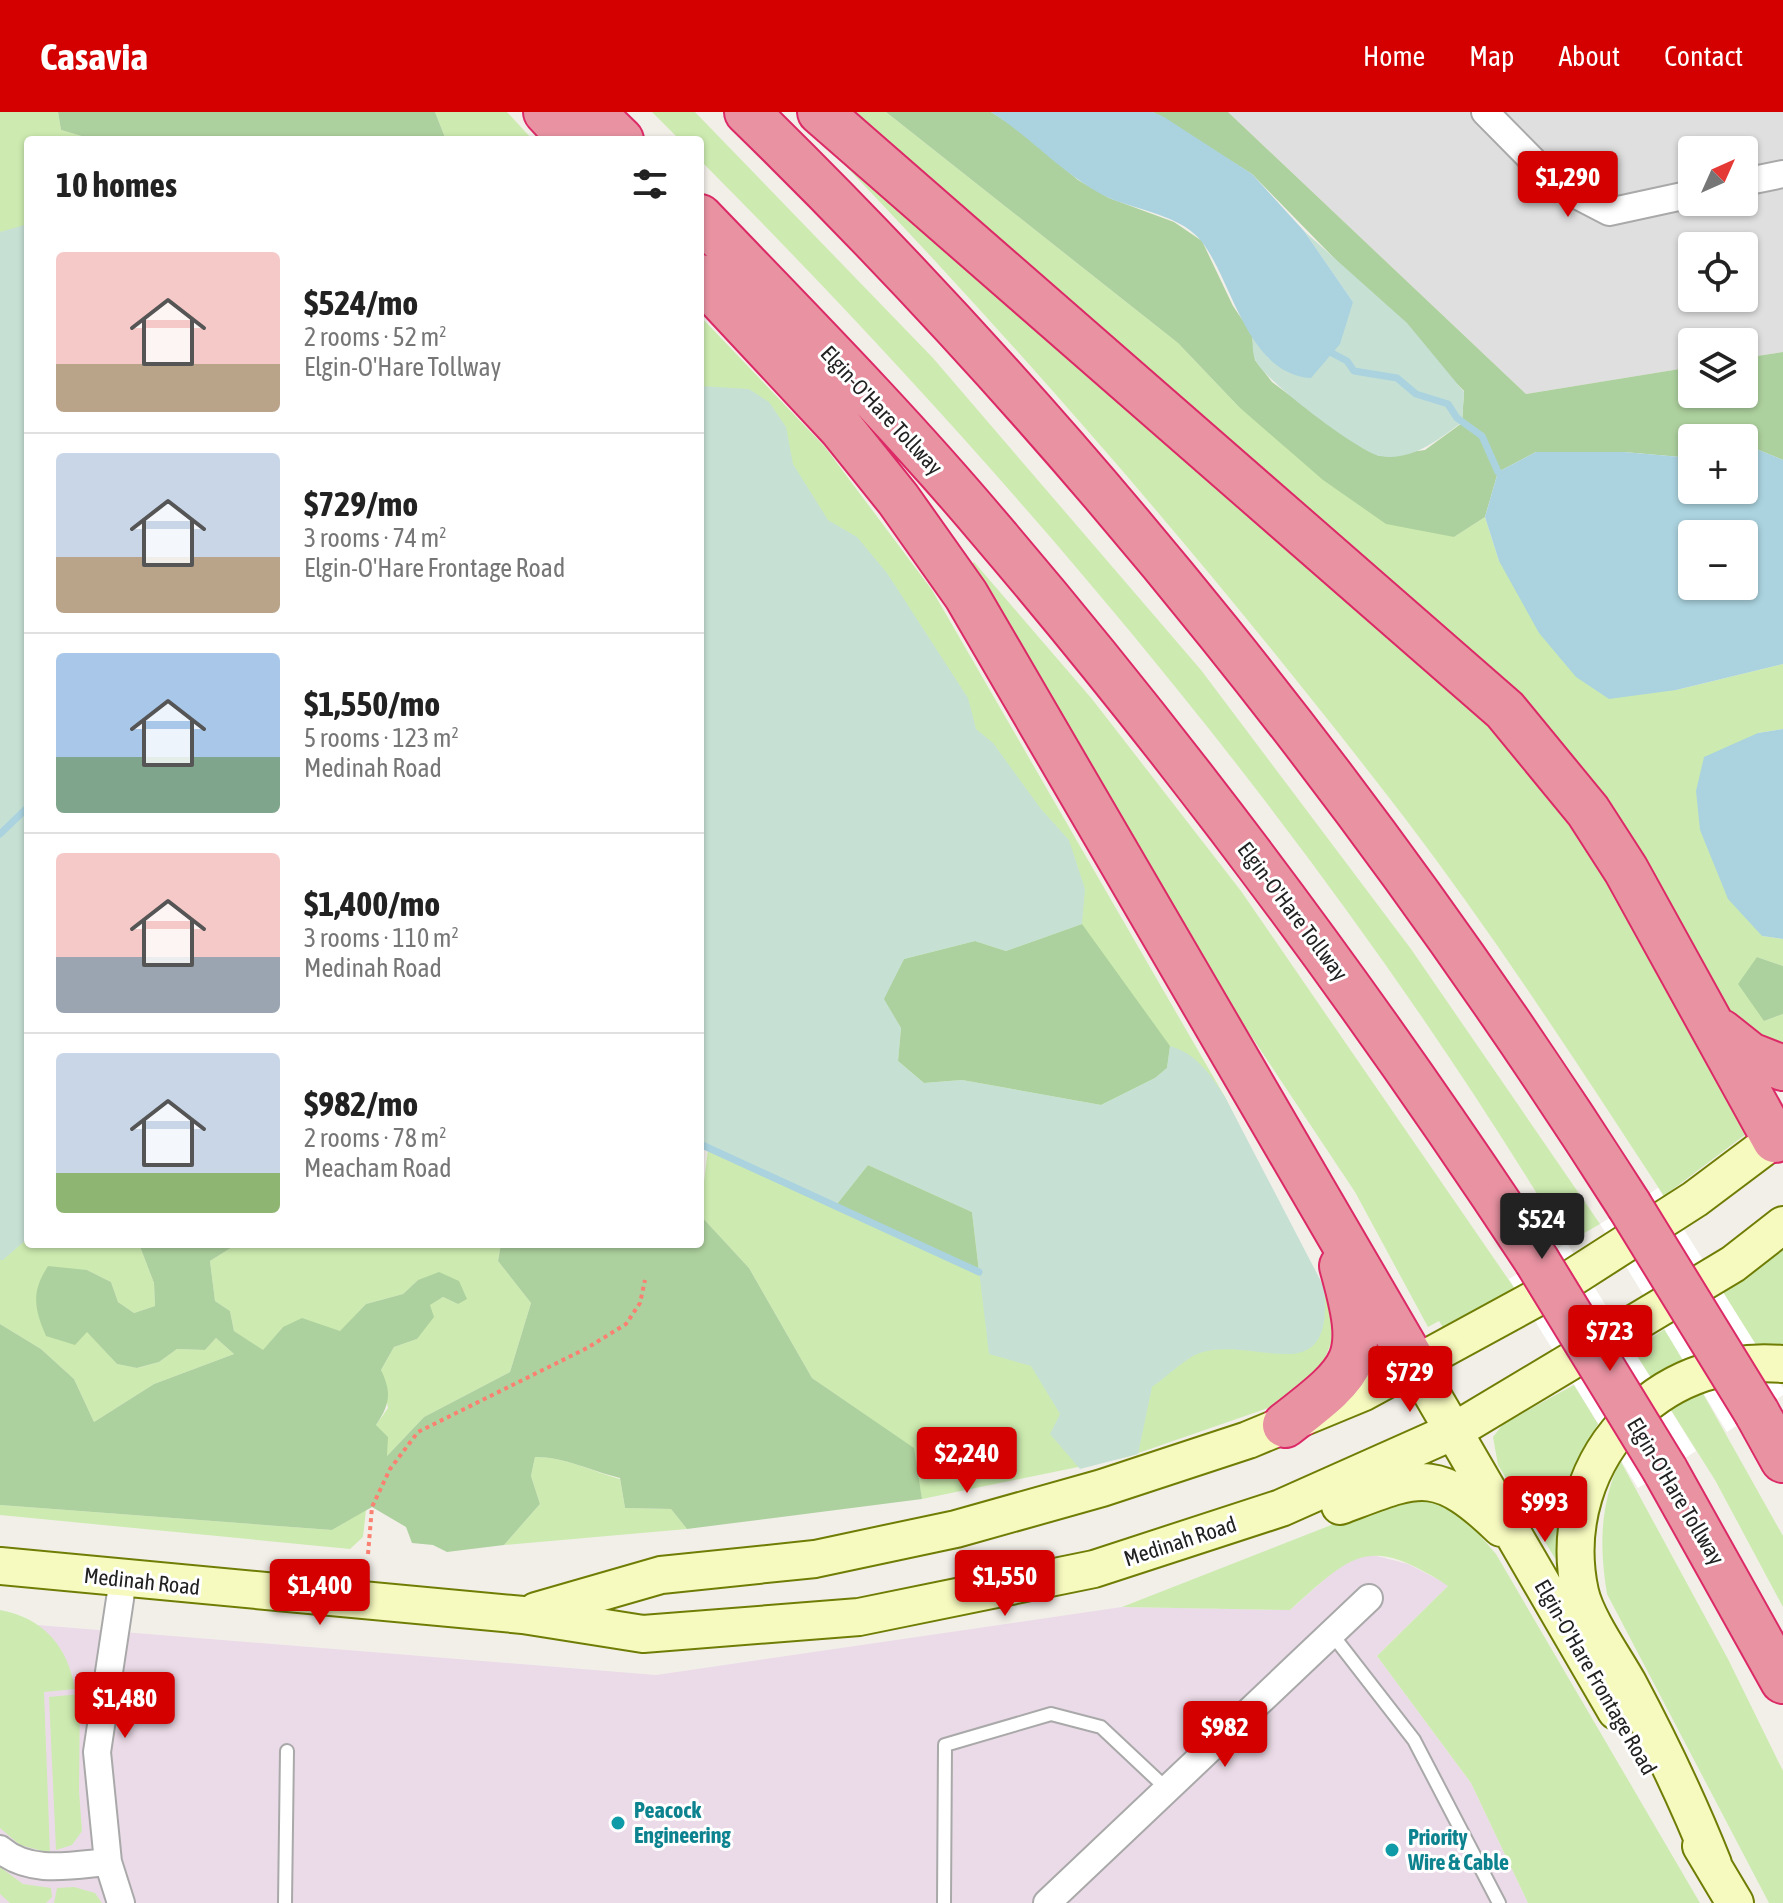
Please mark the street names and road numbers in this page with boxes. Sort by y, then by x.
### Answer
street label: Elgin-O'Hare Tollway [816,340,948,480]
street label: Elgin-O'Hare Tollway [1232,837,1354,985]
street label: Elgin-O'Hare Tollway [1622,1413,1730,1569]
street label: Medinah Road [1120,1511,1240,1571]
street label: Medinah Road [83,1562,201,1600]
street label: Elgin-O'Hare Frontage Road [1529,1575,1663,1779]

